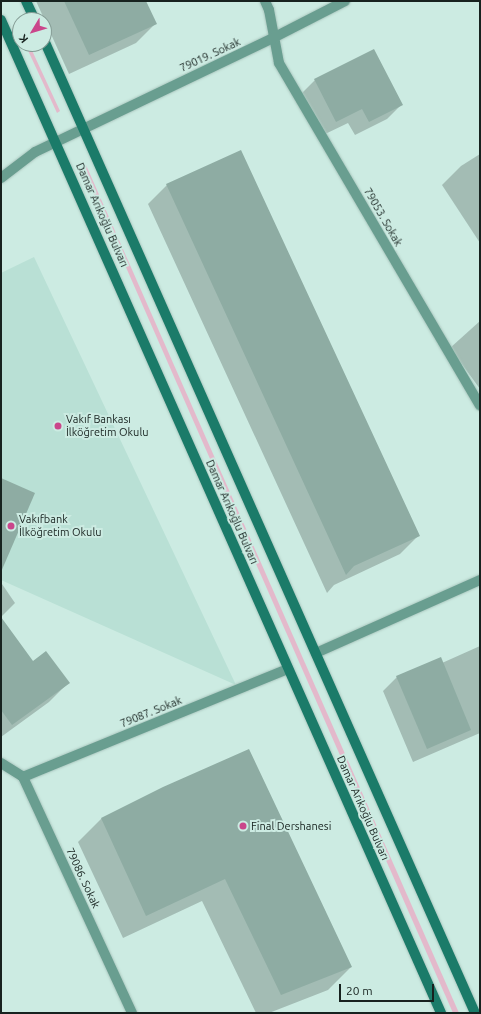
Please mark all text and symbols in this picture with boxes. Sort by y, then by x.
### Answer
north arrow [12,12,52,52]
text: K [16,32,30,45]
street label: 79019. Sokak [178,35,242,75]
street label: Damar Arıkoğlu Bulvarı [73,161,131,269]
street label: 79053. Sokak [361,185,405,249]
place label: Vakıf Bankası İlköğretim Okulu [66,413,149,439]
marker: Vakıf Bankası İlköğretim Okulu [53,421,63,431]
street label: Damar Arıkoğlu Bulvarı [203,458,261,566]
place label: Vakıfbank İlköğretim Okulu [19,513,102,539]
marker: Vakıfbank İlköğretim Okulu [6,521,16,531]
street label: 79087. Sokak [118,694,184,730]
street label: Damar Arıkoğlu Bulvarı [334,754,392,862]
place label: Final Dershanesi [251,819,331,833]
marker: Final Dershanesi [238,821,248,831]
street label: 79086. Sokak [63,846,103,910]
scale bar [341,976,436,1002]
text: 20 m [346,984,373,997]

